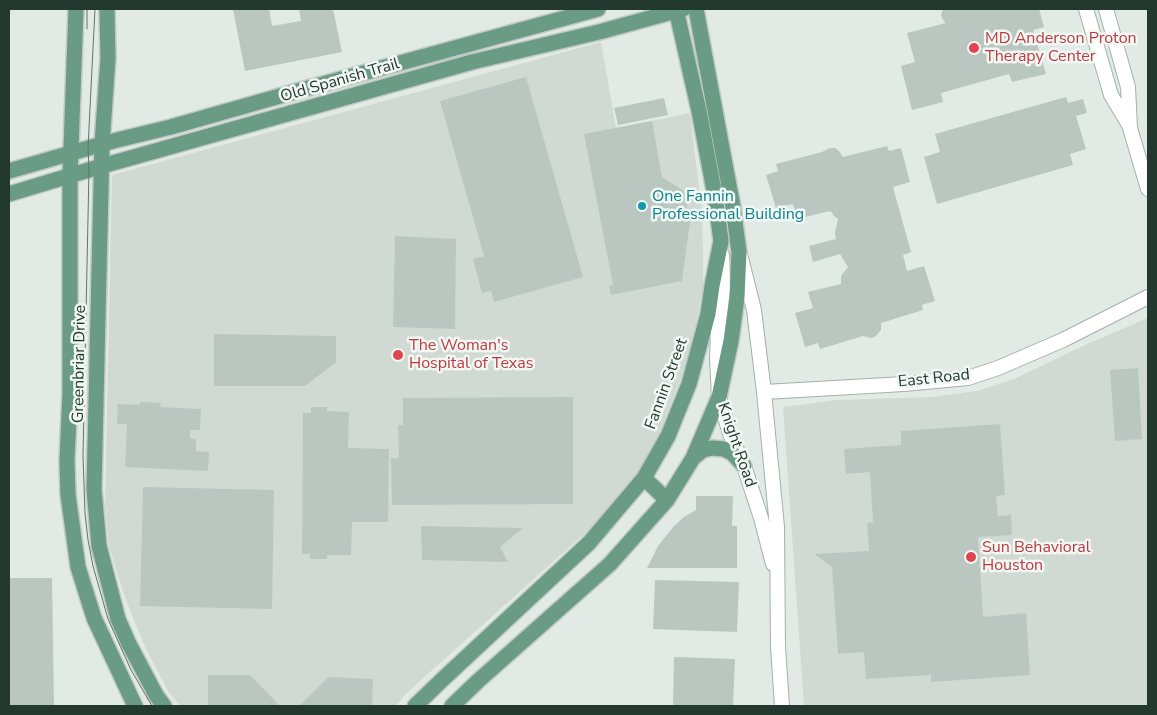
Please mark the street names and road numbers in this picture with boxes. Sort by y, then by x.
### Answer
street label: Old Spanish Trail [278,55,402,107]
street label: Greenbriar Drive [69,305,91,423]
street label: Fannin Street [642,336,692,432]
street label: East Road [897,366,971,392]
street label: Knight Road [713,400,759,490]

